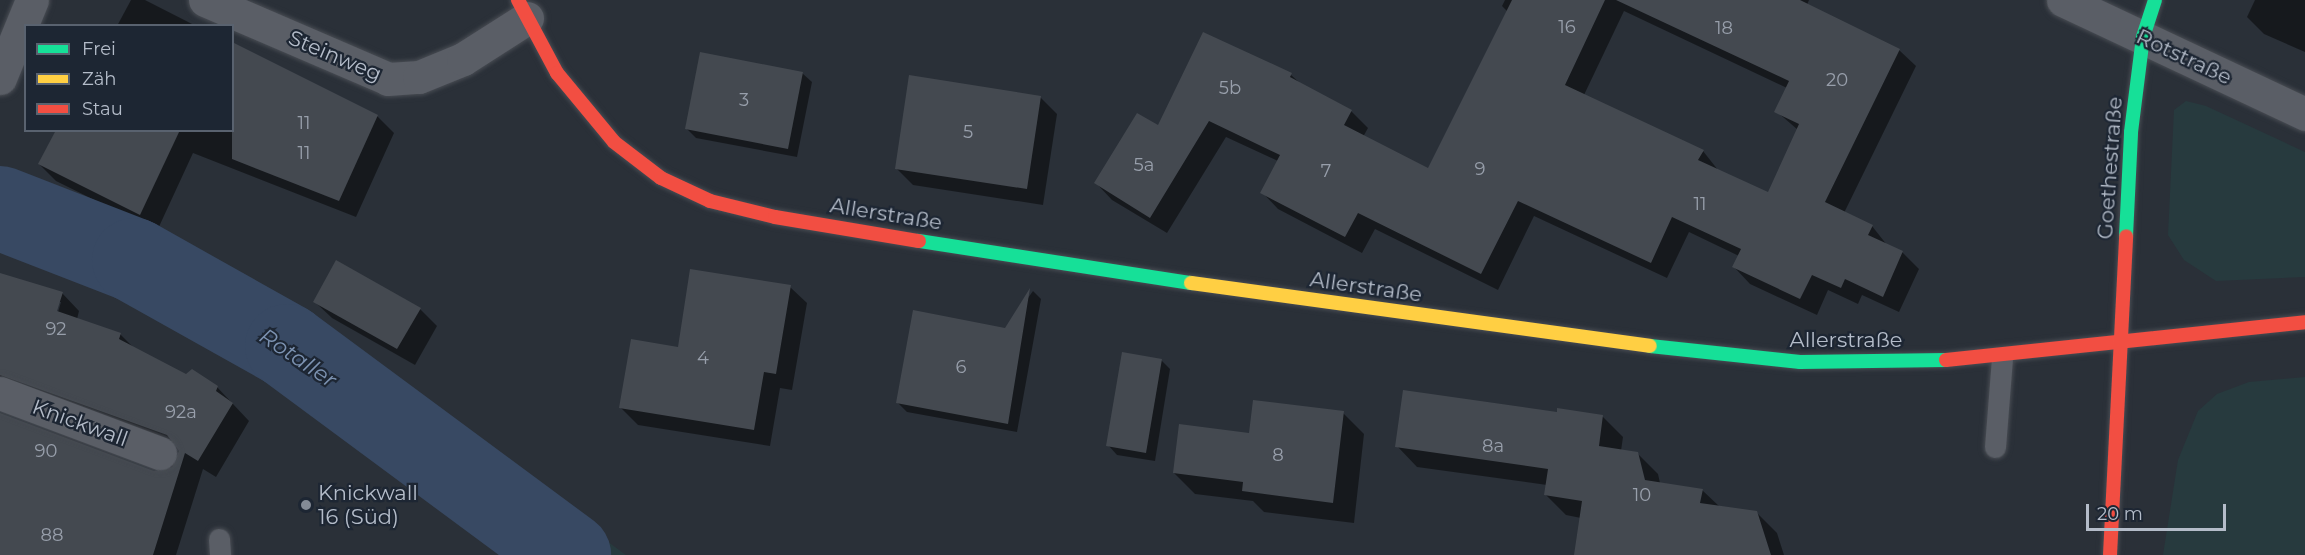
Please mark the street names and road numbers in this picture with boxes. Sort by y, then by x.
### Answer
street label: Rotstraße [2132,24,2236,90]
street label: Steinweg [285,25,385,87]
street label: Goethestraße [2092,96,2128,240]
street label: Allerstraße [828,193,944,235]
street label: Allerstraße [1308,267,1424,307]
street label: Allerstraße [1790,327,1902,353]
street label: Knickwall [29,394,131,452]

